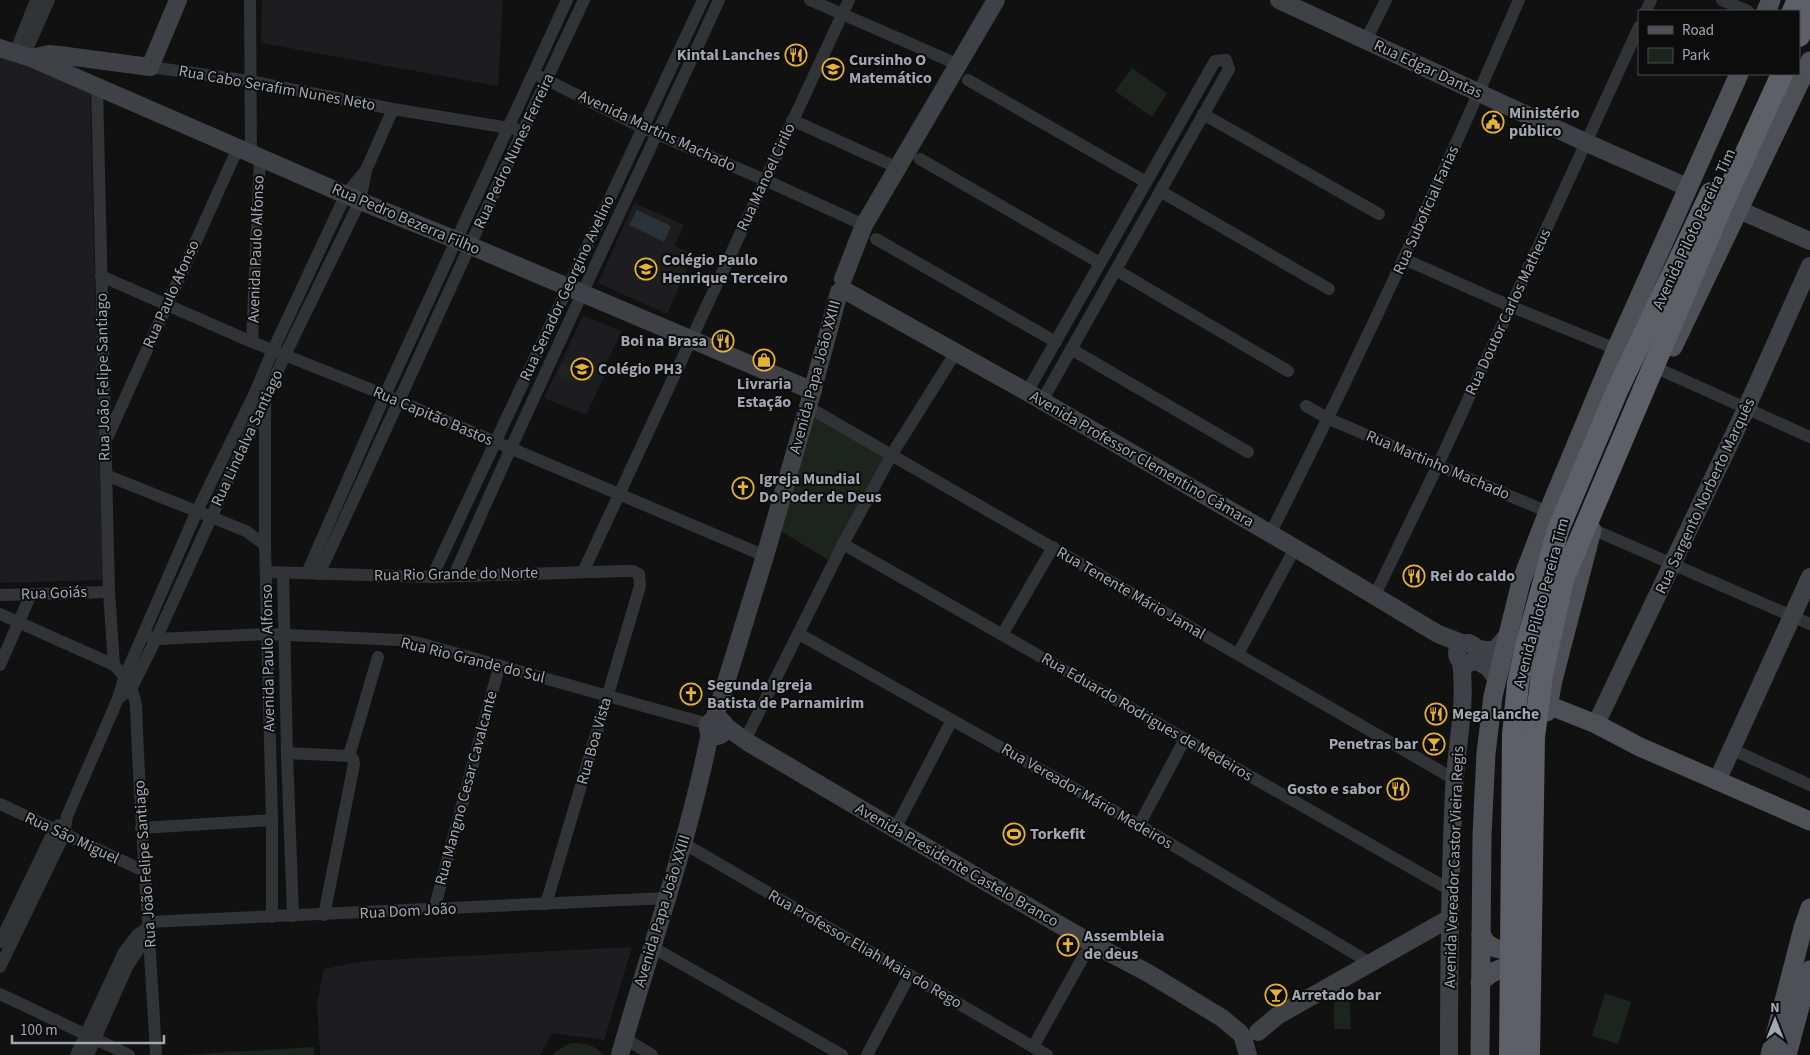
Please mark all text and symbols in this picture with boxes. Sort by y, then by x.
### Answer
legend [1638,10,1800,75]
text: Road [1682,20,1714,41]
street label: Rua Edgar Dantas [1370,34,1486,104]
restaurant icon: Kintal Lanches [784,43,808,67]
place label: Kintal Lanches [677,44,780,66]
text: Park [1682,45,1711,66]
place label: Cursinho O Matemático [849,49,932,89]
school or university icon: Cursinho O Matemático [821,57,845,81]
street label: Rua Cabo Serafim Nunes Neto [177,60,377,116]
street label: Rua Pedro Nunes Ferreira [468,70,560,232]
street label: Avenida Martins Machado [575,85,739,177]
place label: Ministério público [1509,102,1580,142]
public building icon: Ministério público [1481,110,1505,134]
street label: Rua Manoel Cirilo [731,119,801,235]
street label: Rua Suboficial Farias [1388,142,1464,278]
street label: Avenida Piloto Pereira Tim [1647,145,1741,313]
street label: Avenida Paulo Alfonso [242,175,270,323]
street label: Rua Pedro Bezerra Filho [329,178,483,260]
street label: Rua Senador Georgino Avelino [514,192,620,384]
street label: Rua Doutor Carlos Matheus [1460,225,1556,399]
street label: Rua Paulo Afonso [137,237,205,351]
place label: Colégio Paulo Henrique Terceiro [662,249,788,289]
school or university icon: Colégio Paulo Henrique Terceiro [634,257,658,281]
street label: Rua João Felipe Santiago [91,293,115,461]
street label: Avenida Papa João XXIII [784,298,846,456]
restaurant icon: Boi na Brasa [711,329,735,353]
place label: Boi na Brasa [620,330,707,352]
shop icon: Livraria Estação [752,348,776,372]
school or university icon: Colégio PH3 [570,357,594,381]
place label: Colégio PH3 [598,358,683,380]
street label: Rua Lindalva Santiago [206,366,288,510]
place label: Livraria Estação [737,373,791,413]
street label: Rua Capitão Bastos [370,381,497,451]
street label: Avenida Professor Clementino Câmara [1026,385,1258,533]
street label: Rua Sargento Norberto Marquês [1650,394,1760,598]
street label: Rua Martinho Machado [1363,425,1513,505]
place label: Igreja Mundial Do Poder de Deus [759,468,882,508]
church icon: Igreja Mundial Do Poder de Deus [731,476,755,500]
street label: Avenida Piloto Pereira Tim [1508,515,1574,691]
street label: Rua Tenente Mário Jamal [1053,541,1209,645]
street label: Rua Rio Grande do Norte [374,562,538,586]
restaurant icon: Rei do caldo [1402,564,1426,588]
place label: Rei do caldo [1430,565,1515,587]
street label: Rua Goiás [20,581,88,605]
street label: Avenida Paulo Alfonso [256,584,280,732]
street label: Rua Rio Grande do Sul [399,631,547,689]
street label: Rua Eduardo Rodrigues de Medeiros [1037,647,1257,787]
place label: Segunda Igreja Batista de Parnamirim [707,674,864,714]
church icon: Segunda Igreja Batista de Parnamirim [679,682,703,706]
street label: Rua Mangno Cesar Cavalcante [429,688,503,888]
street label: Rua Boa Vista [571,695,617,787]
restaurant icon: Mega lanche [1424,702,1448,726]
place label: Mega lanche [1452,703,1539,725]
bar icon: Penetras bar [1422,732,1446,756]
place label: Penetras bar [1329,733,1419,755]
street label: Rua Vereador Mário Medeiros [997,738,1177,854]
street label: Avenida Vereador Castor Vieira Regis [1439,745,1469,988]
restaurant icon: Gosto e sabor [1386,777,1410,801]
place label: Gosto e sabor [1287,778,1383,800]
street label: Rua João Felipe Santiago [128,779,162,949]
street label: Avenida Presidente Castelo Branco [851,798,1063,932]
street label: Rua São Miguel [21,806,123,870]
sports icon: Torkefit [1002,822,1026,846]
place label: Torkefit [1030,823,1085,845]
street label: Avenida Papa João XXIII [628,832,696,990]
street label: Rua Professor Eliah Maia do Rego [764,884,966,1014]
street label: Rua Dom João [359,897,457,925]
place label: Assembleia de deus [1083,925,1164,965]
church icon: Assembleia de deus [1056,933,1080,957]
bar icon: Arretado bar [1264,983,1288,1007]
place label: Arretado bar [1291,984,1382,1006]
north arrow [1750,995,1800,1045]
text: N [1770,998,1780,1018]
scale bar [12,1012,165,1044]
text: 100 m [20,1020,58,1041]

